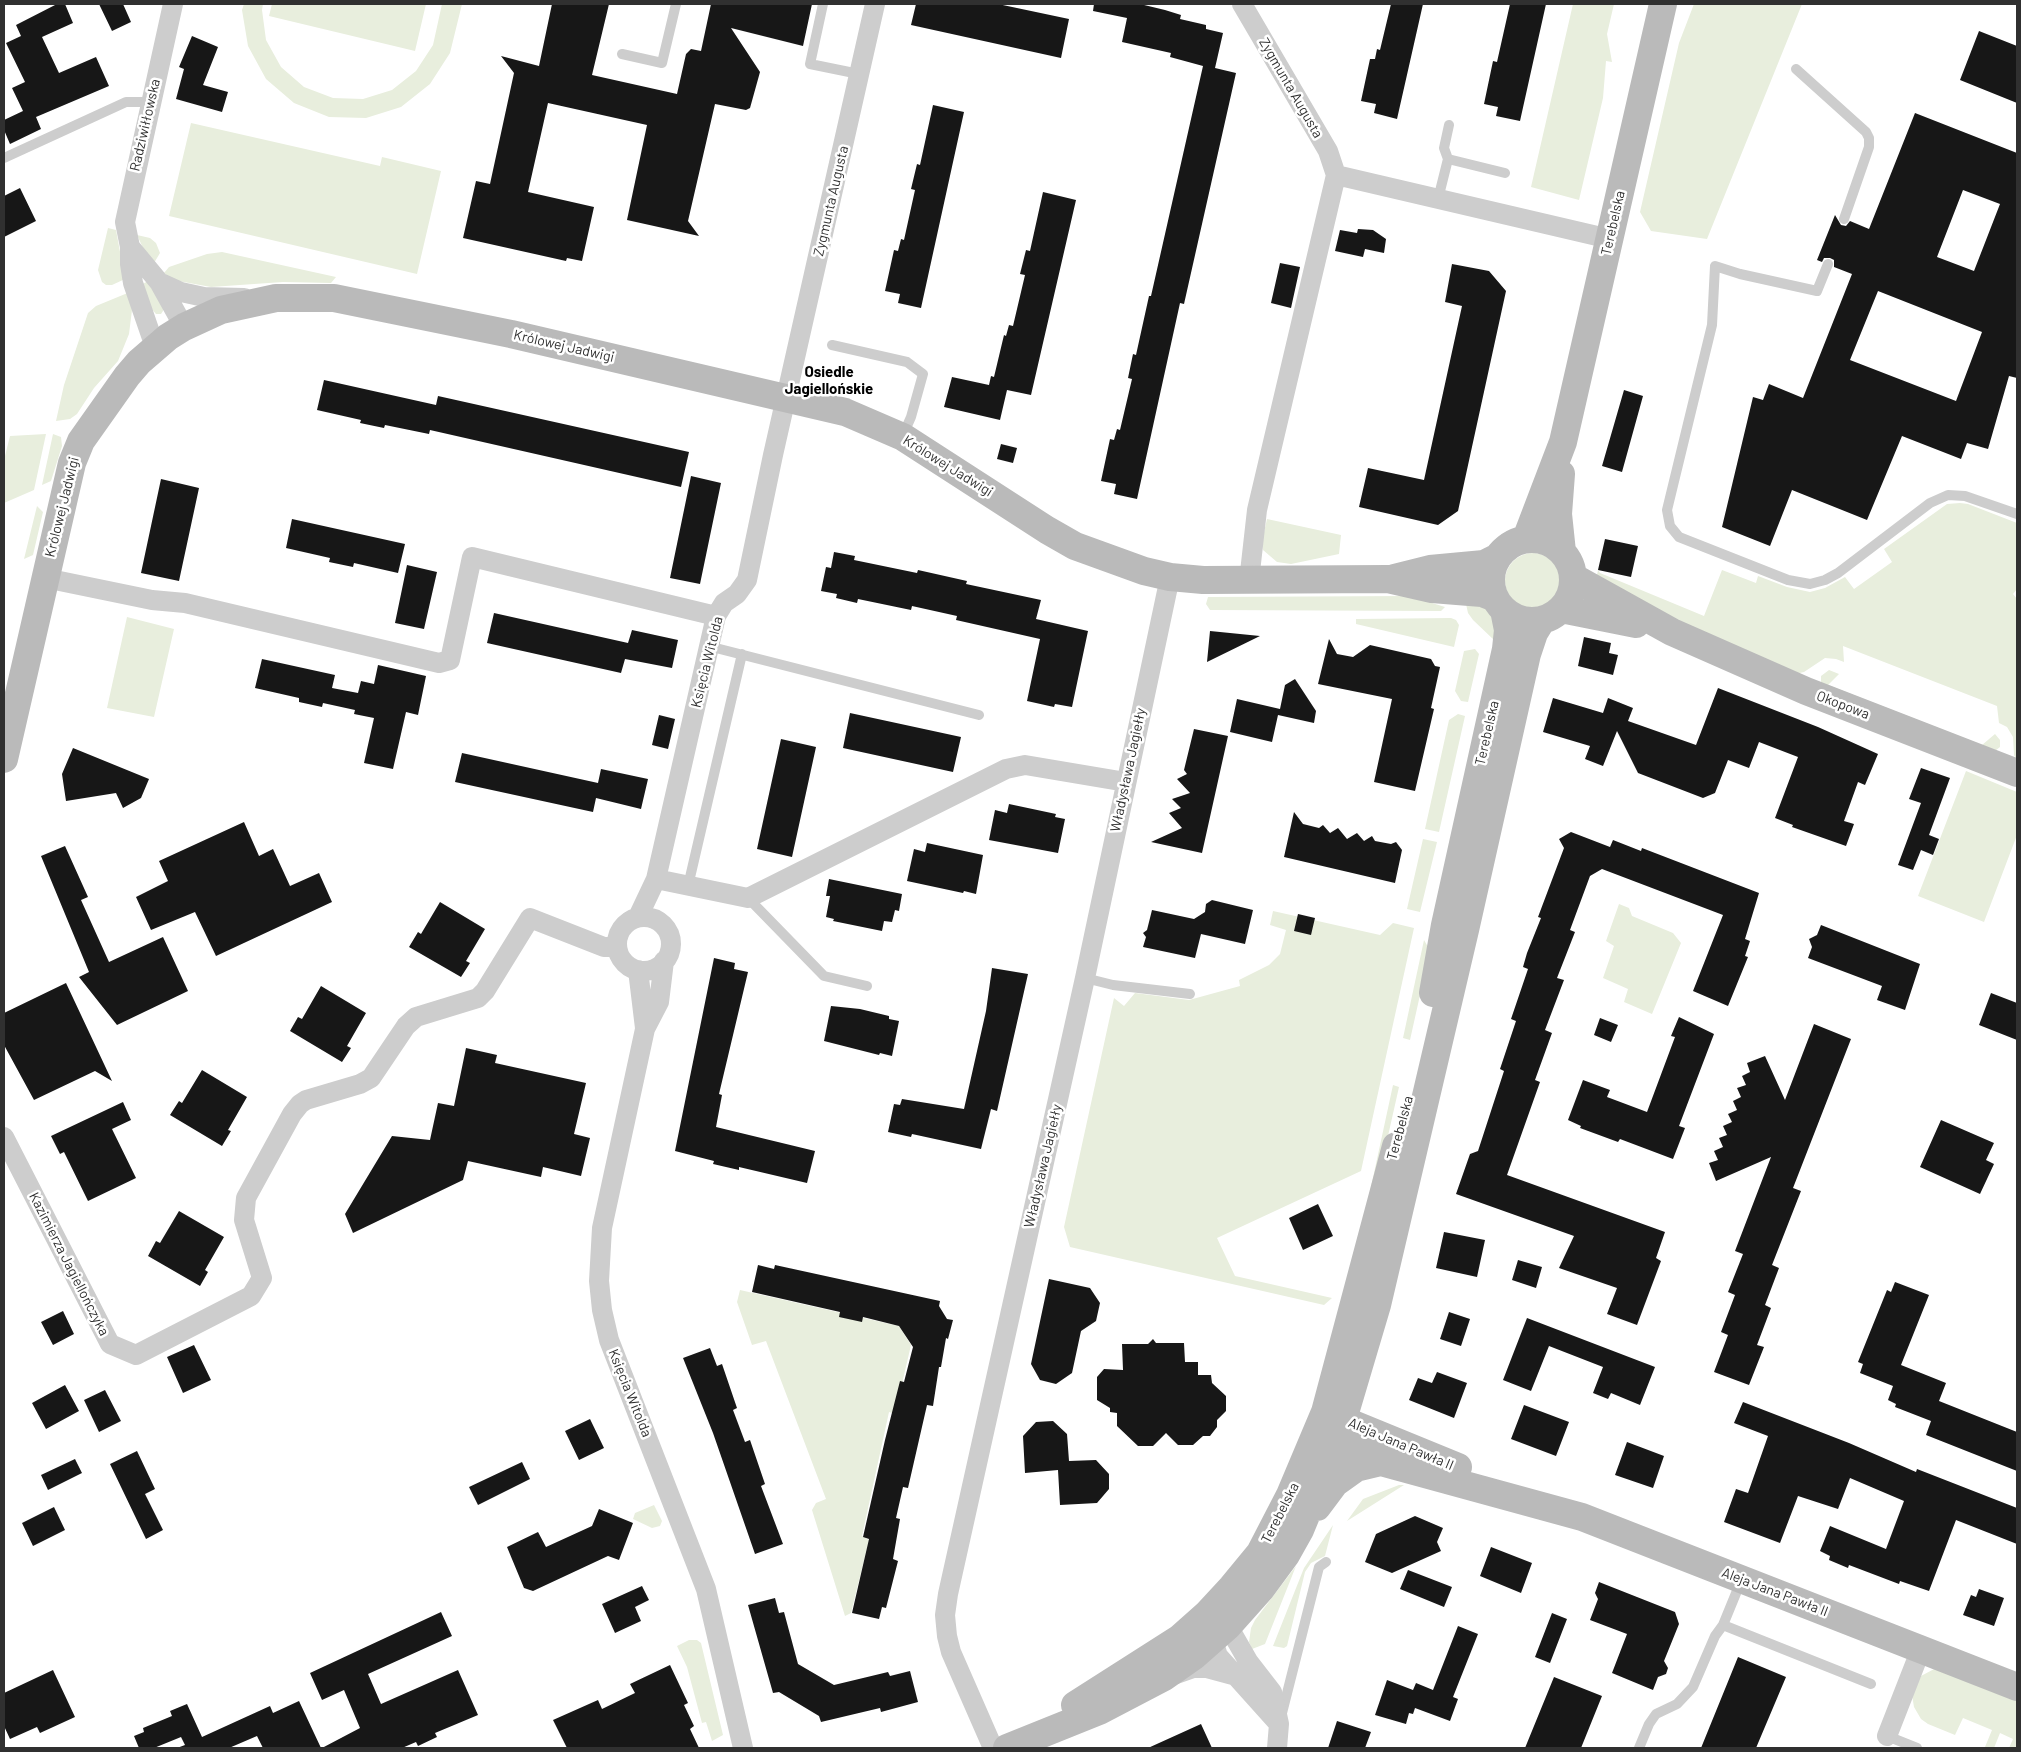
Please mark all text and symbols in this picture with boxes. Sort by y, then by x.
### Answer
street label: Zygmunta Augusta [1255,35,1327,141]
street label: Radziwiłłowska [126,77,164,173]
street label: Zygmunta Augusta [810,144,852,258]
street label: Terebelska [1597,189,1629,257]
street label: Królowej Jadwigi [512,326,616,366]
district label: Osiedle Jagiellońskie [785,363,873,398]
street label: Królowej Jadwigi [900,432,996,500]
street label: Królowej Jadwigi [41,455,83,559]
street label: Księcia Witolda [688,615,726,709]
street label: Okopowa [1814,687,1872,723]
street label: Terebelska [1471,699,1503,767]
street label: Władysława Jagiełły [1107,707,1149,833]
street label: Terebelska [1383,1094,1417,1162]
street label: Władysława Jagiełły [1021,1103,1065,1229]
street label: Kazimierza Jagiellończyka [25,1189,113,1339]
street label: Księcia Witolda [605,1347,655,1439]
street label: Aleja Jana Pawła II [1346,1414,1456,1474]
street label: Terebelska [1258,1480,1302,1546]
street label: Aleja Jana Pawła II [1719,1564,1831,1620]

